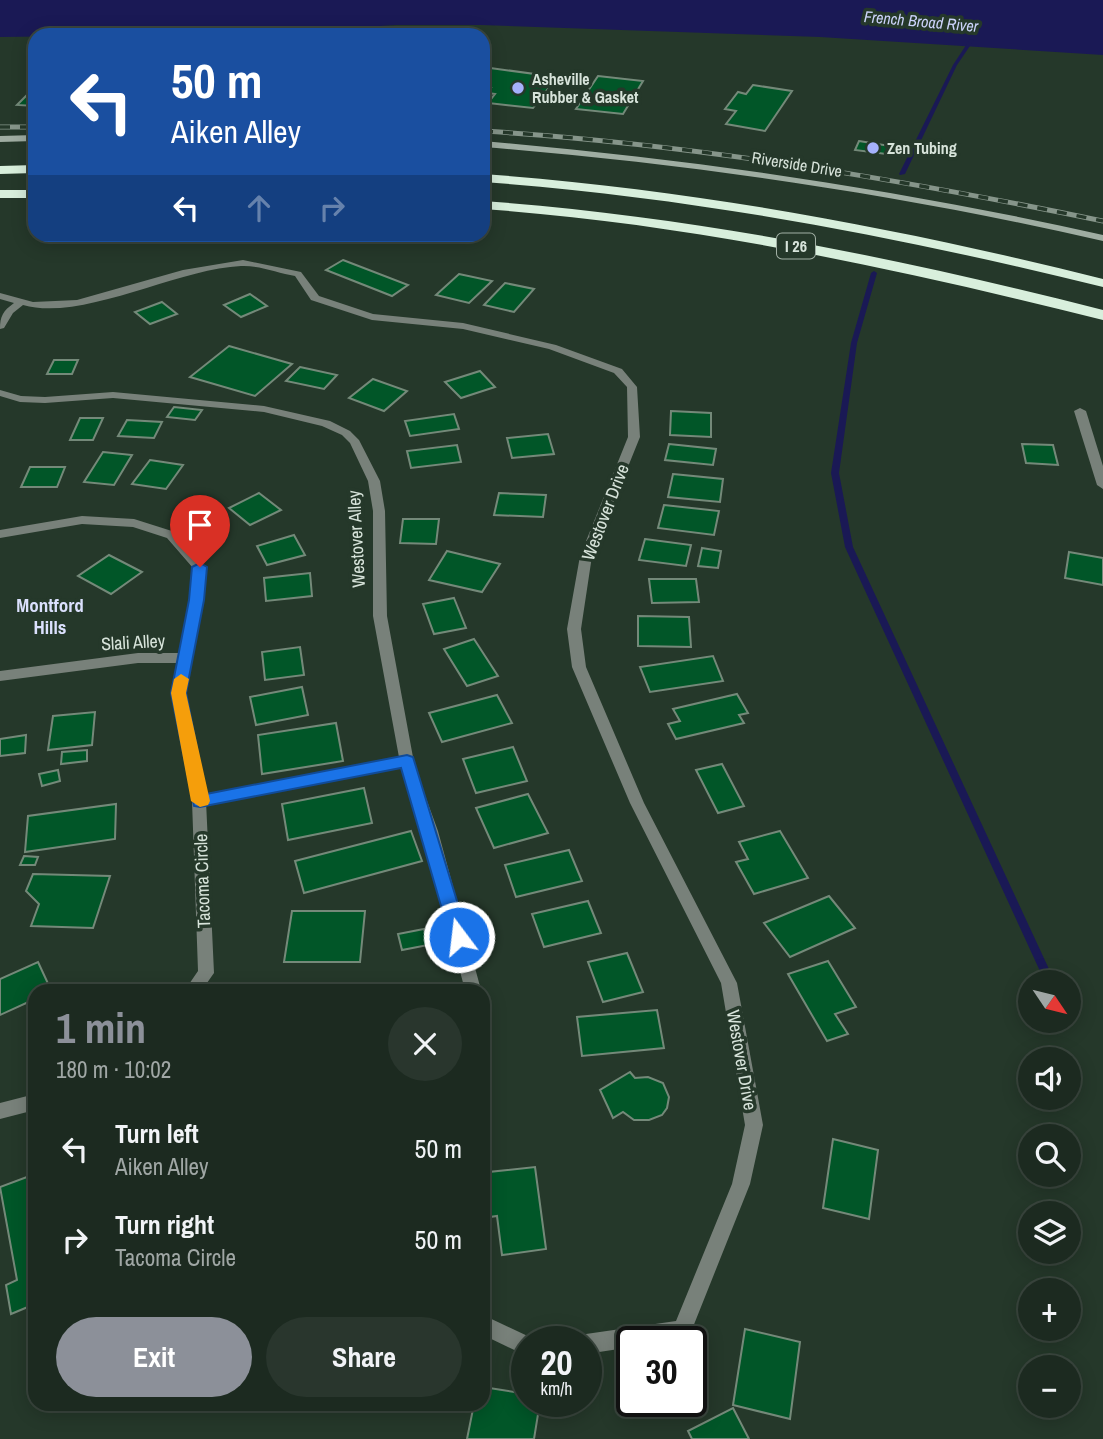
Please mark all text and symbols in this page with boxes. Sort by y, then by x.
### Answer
water label: French Broad River [863,5,980,37]
text: 50 m [171,47,263,113]
icon: left [56,56,147,147]
place label: Asheville Rubber & Gasket [532,68,639,108]
marker: Asheville Rubber & Gasket [510,80,526,96]
text: Aiken Alley [171,110,301,153]
place label: Zen Tubing [887,137,957,159]
marker: Zen Tubing [865,140,881,156]
street label: Riverside Drive [750,146,844,182]
icon: left [167,189,205,227]
icon: ahead [240,189,278,227]
icon: right [313,189,351,227]
road number: I 26 [777,234,815,258]
street label: Westover Drive [575,460,635,564]
street label: Westover Alley [341,489,371,588]
pin [170,495,230,567]
icon: arrive [181,506,219,544]
district label: Montford Hills [16,592,84,640]
street label: Slali Alley [100,628,166,656]
street label: Tacoma Circle [188,833,216,929]
position arrow [422,900,496,974]
north arrow [1018,970,1082,1032]
map controls [1018,970,1081,1418]
text: 1 min [56,1000,146,1056]
button: close [388,1007,462,1081]
street label: Westover Drive [721,1008,763,1112]
button: sound [1018,1047,1081,1110]
text: 180 m · 10:02 [56,1054,171,1085]
text: Turn left [115,1116,199,1151]
button: search [1018,1124,1081,1187]
icon: left [56,1130,94,1168]
text: 50 m [415,1131,462,1166]
text: Aiken Alley [115,1151,208,1182]
button: layers [1018,1201,1081,1264]
text: Turn right [115,1207,214,1242]
icon: right [56,1221,94,1259]
text: 50 m [415,1222,462,1257]
text: Tacoma Circle [115,1242,236,1273]
button: + [1018,1278,1081,1341]
button: Exit [56,1317,252,1397]
button: Share [266,1317,462,1397]
speed limit sign: 30 [616,1326,707,1417]
text: 20 [541,1339,572,1386]
button: − [1018,1355,1081,1418]
text: km/h [541,1376,573,1401]

